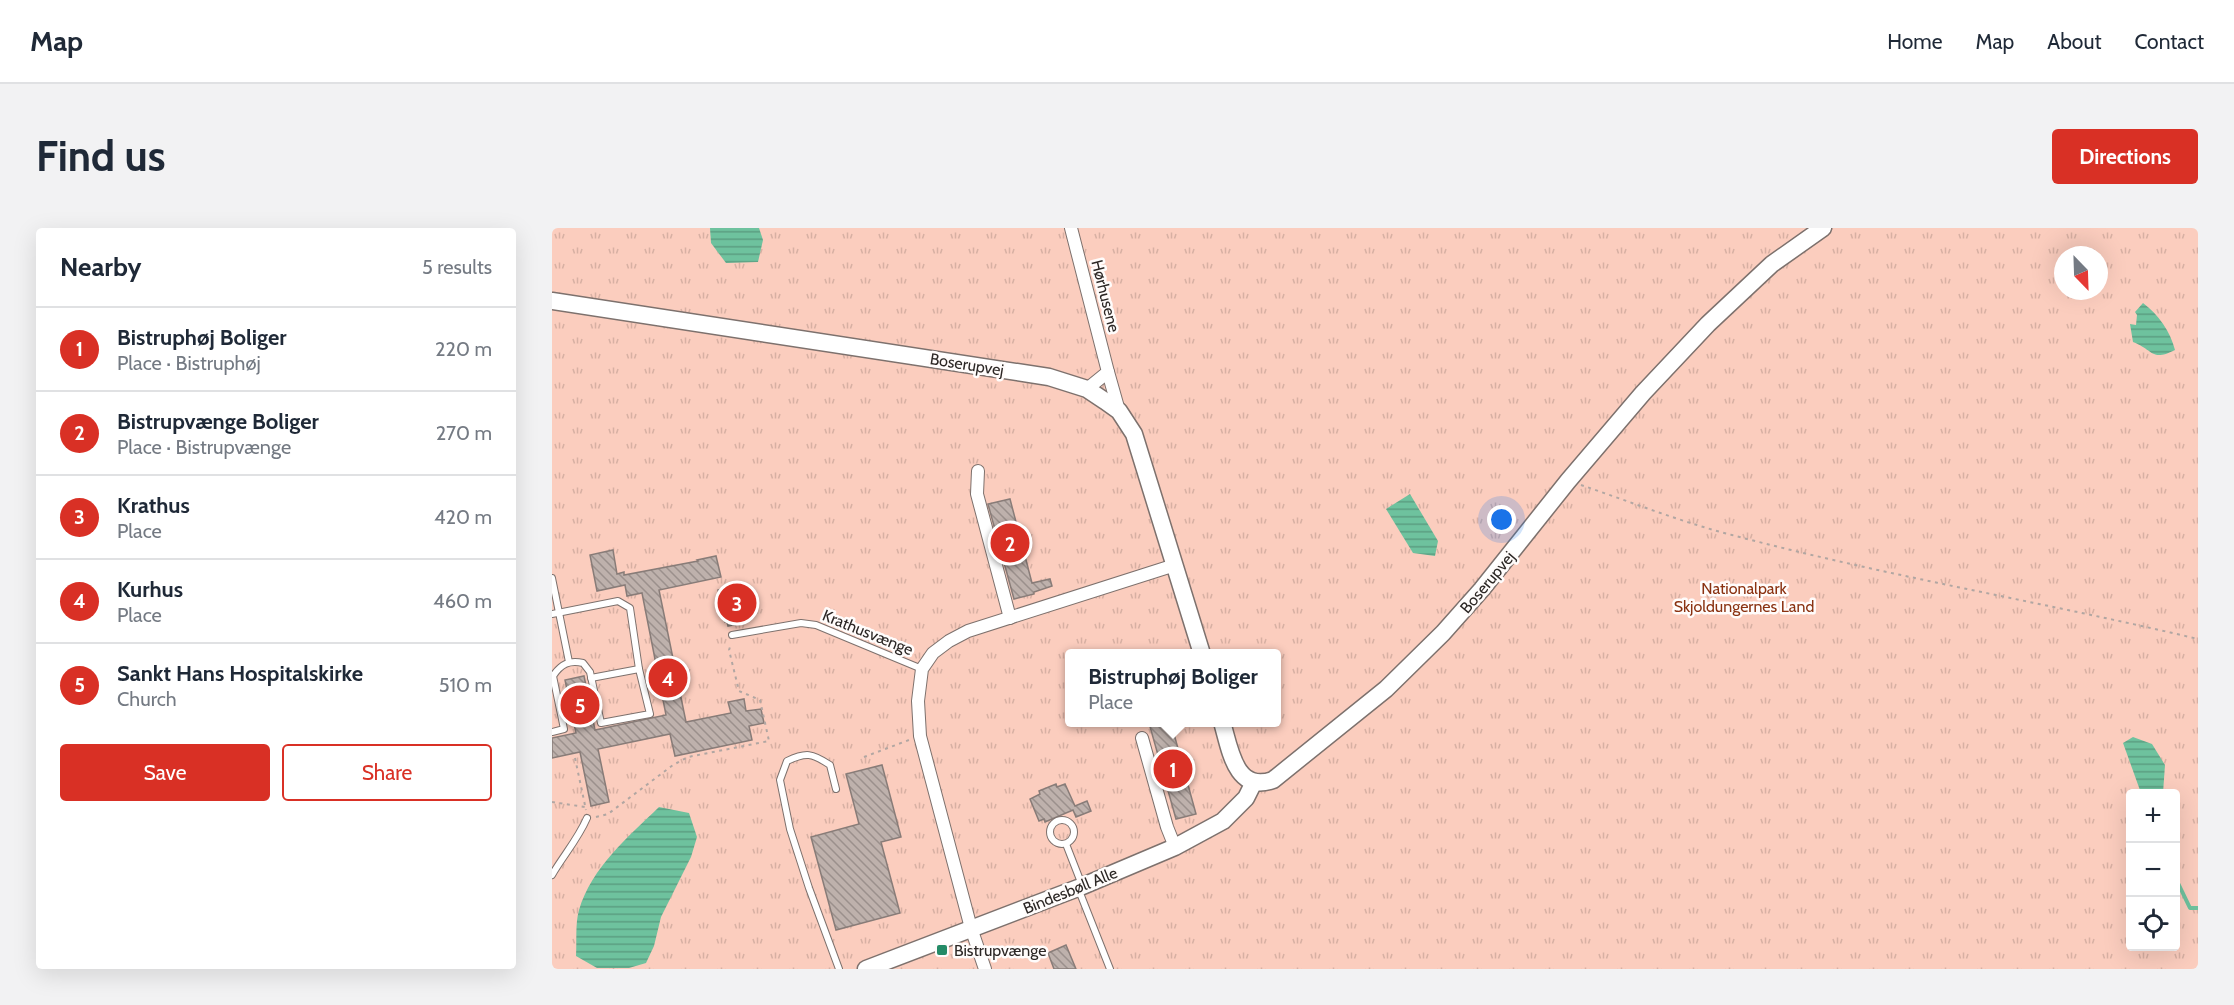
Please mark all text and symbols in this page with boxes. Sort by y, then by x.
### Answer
text: Map [30,24,83,58]
text: Home [1887,29,1943,54]
text: Map [1976,29,2014,54]
text: About [2047,29,2101,54]
text: Contact [2134,29,2204,54]
button: Directions [2052,129,2198,184]
text: Find us [36,130,165,182]
north arrow [2054,246,2108,300]
text: Nearby [60,251,141,283]
text: 5 results [422,255,492,279]
street label: Hørhusene [1087,258,1124,334]
text: Bistruphøj Boliger [117,324,287,351]
text: 1 [76,337,83,361]
text: 220 m [435,337,492,361]
street label: Boserupvej [929,349,1005,380]
text: Place · Bistruphøj [117,351,261,375]
text: Bistrupvænge Boliger [117,408,319,435]
text: 2 [74,421,85,445]
text: 270 m [436,421,492,445]
text: Place · Bistrupvænge [117,435,291,459]
text: Krathus [117,492,190,519]
text: 3 [74,505,85,529]
text: 420 m [434,505,492,529]
your location [1487,505,1516,534]
text: Place [117,519,162,543]
pin: 2 [990,520,1030,566]
street label: Boserupvej [1456,548,1519,617]
text: Kurhus [117,576,183,603]
park label: Nationalpark Skjoldungernes Land [1674,579,1814,616]
pin: 3 [718,580,756,626]
text: 4 [73,589,86,613]
text: 460 m [433,589,492,613]
text: Place [117,603,162,627]
street label: Krathusvænge [820,606,916,659]
popup [1065,649,1281,727]
pin: 4 [648,656,688,700]
text: Sankt Hans Hospitalskirke [117,660,363,687]
text: Bistruphøj Boliger [1088,663,1258,690]
text: 5 [74,673,85,697]
text: 510 m [439,673,492,697]
pin: 5 [561,682,600,728]
text: Church [117,687,177,711]
text: Place [1088,690,1133,714]
button: Save [60,744,270,801]
button: Share [282,744,492,801]
pin: 1 [1154,746,1192,792]
map controls [2126,789,2180,951]
button: + [2126,789,2180,843]
button: − [2126,843,2180,897]
street label: Bindesbøll Alle [1020,863,1120,918]
button: locate [2126,897,2180,951]
place label: Bistrupvænge [954,941,1046,960]
marker: Bistrupvænge [935,943,949,957]

